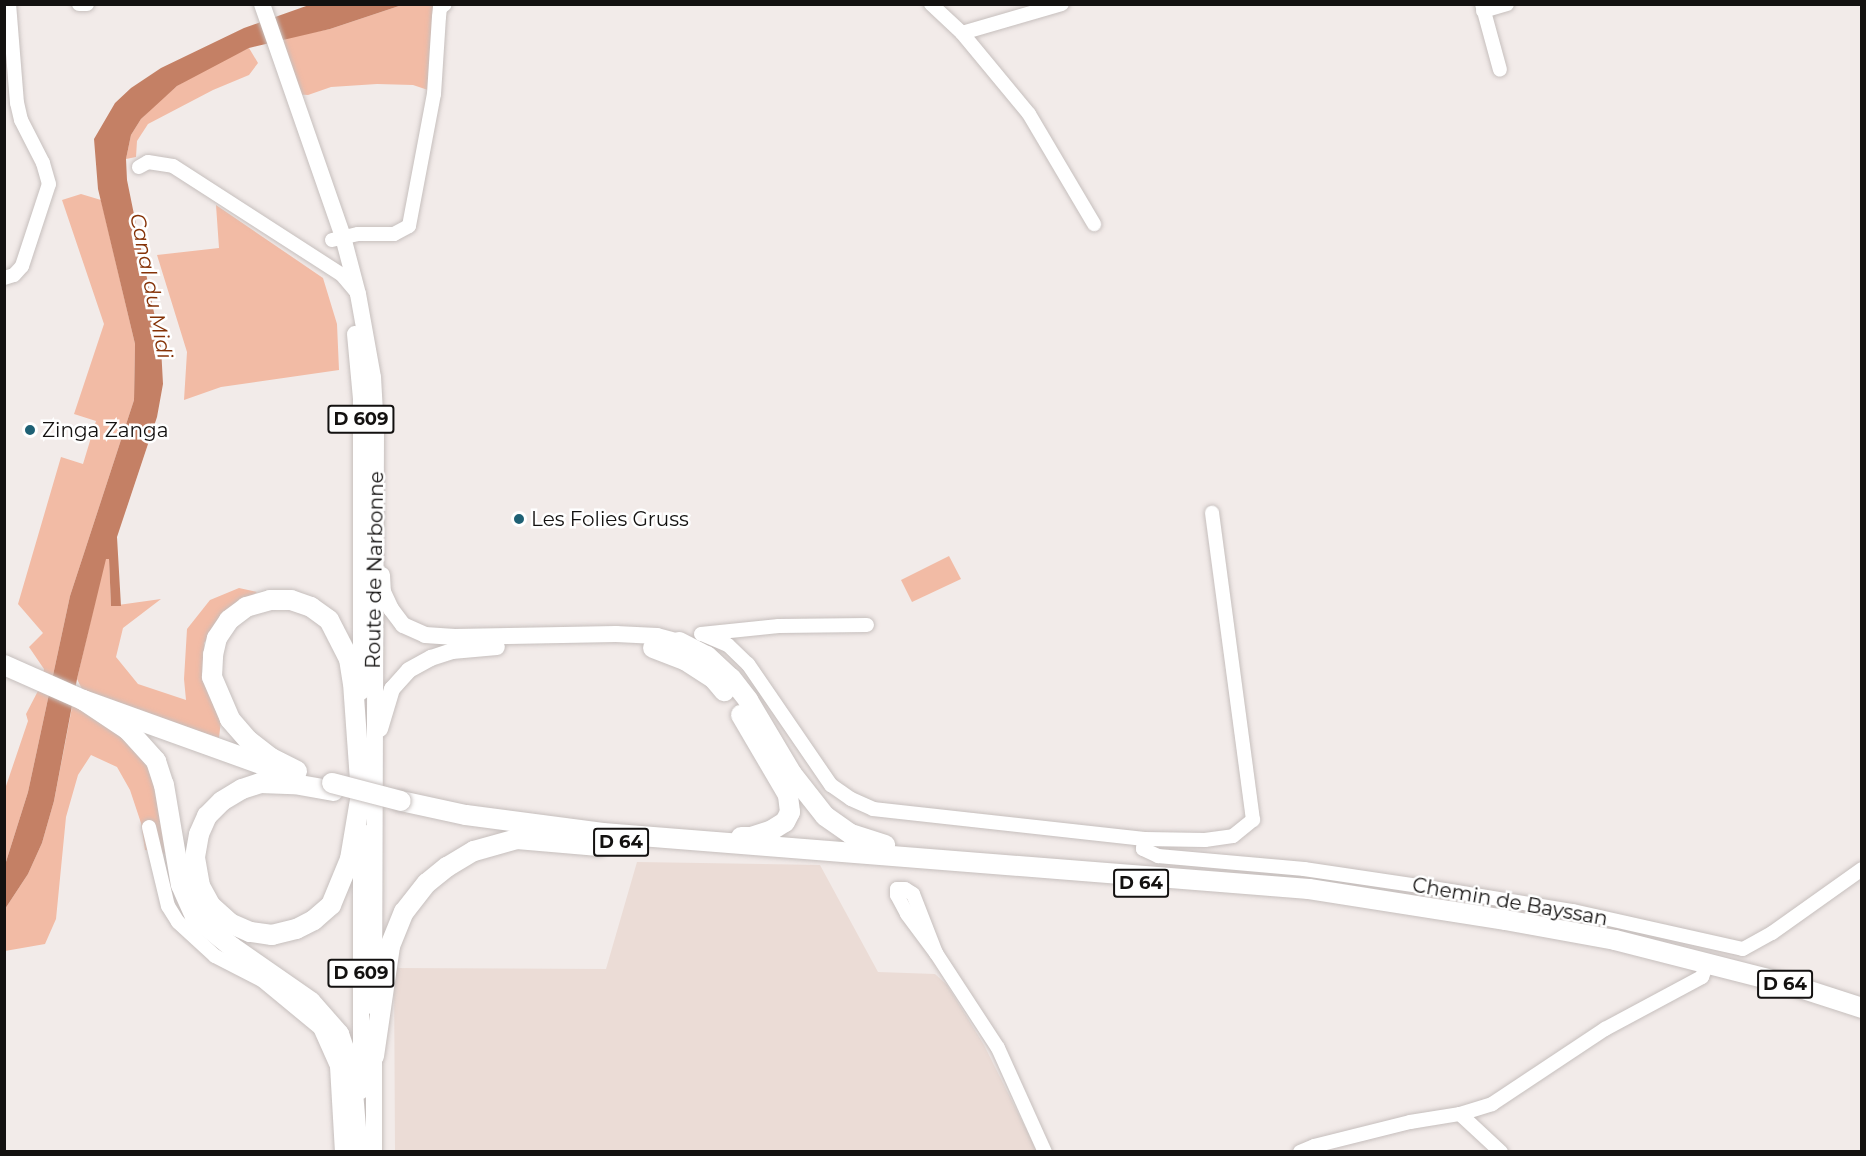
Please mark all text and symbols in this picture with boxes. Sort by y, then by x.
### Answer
water label: Canal du Midi [125,211,177,361]
road number: D 609 [326,404,395,434]
place label: Zinga Zanga [42,418,168,442]
marker: Zinga Zanga [23,423,37,437]
street label: Route de Narbonne [361,471,389,669]
place label: Les Folies Gruss [531,507,689,531]
marker: Les Folies Gruss [512,512,526,526]
road number: D 64 [592,827,650,857]
road number: D 64 [1112,868,1170,898]
street label: Chemin de Bayssan [1410,873,1610,931]
road number: D 609 [326,958,395,988]
road number: D 64 [1756,969,1814,999]

